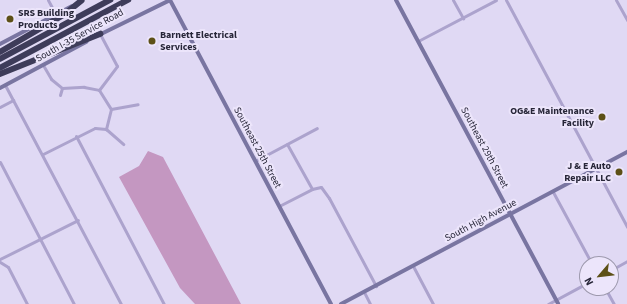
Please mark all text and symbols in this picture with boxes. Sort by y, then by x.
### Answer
place label: SRS Building Products [18,7,74,30]
street label: South I-35 Service Road [34,7,126,65]
marker: SRS Building Products [5,14,15,24]
place label: Barnett Electrical Services [160,29,237,52]
marker: Barnett Electrical Services [147,36,157,46]
street label: Southeast 25th Street [231,105,283,191]
street label: Southeast 29th Street [458,105,510,191]
place label: OG&E Maintenance Facility [510,105,594,128]
marker: OG&E Maintenance Facility [597,112,607,122]
place label: J & E Auto Repair LLC [564,160,611,184]
marker: J & E Auto Repair LLC [614,167,624,177]
street label: South High Avenue [443,197,519,245]
north arrow [579,256,619,296]
text: N [581,275,597,288]

